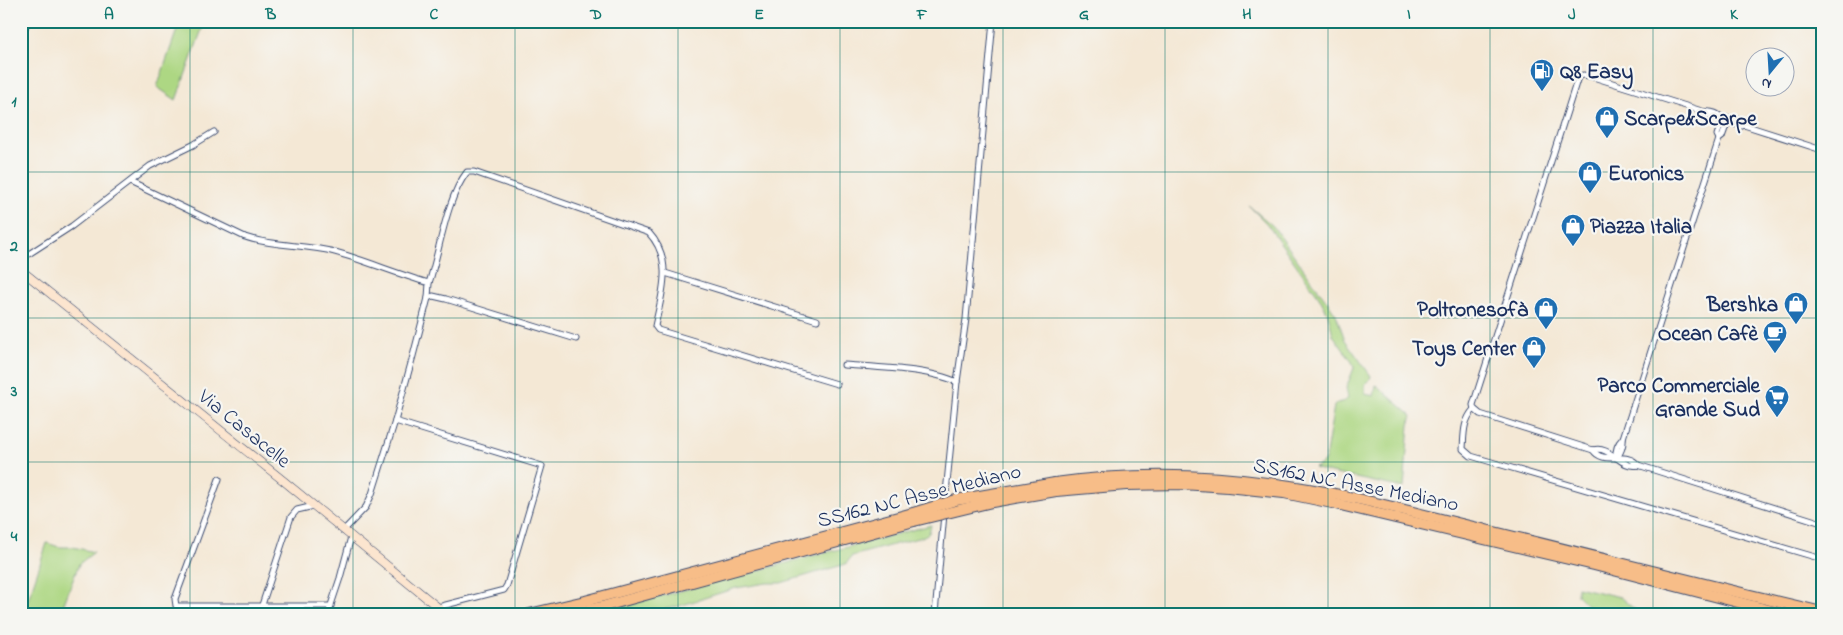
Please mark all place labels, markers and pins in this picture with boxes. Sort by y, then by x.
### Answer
fuel station icon: Q8 Easy [1529,58,1555,92]
place label: Q8 Easy [1560,58,1633,90]
shop icon: Scarpe&Scarpe [1594,105,1620,139]
place label: Scarpe&Scarpe [1624,105,1757,135]
shop icon: Euronics [1577,160,1603,194]
place label: Euronics [1608,160,1685,190]
shop icon: Piazza Italia [1560,213,1586,247]
place label: Piazza Italia [1590,213,1692,243]
place label: Bershka [1706,291,1778,321]
shop icon: Bershka [1783,291,1809,325]
place label: Poltronesofà [1417,296,1528,326]
shop icon: Poltronesofà [1533,296,1559,330]
place label: Ocean Cafè [1658,320,1759,350]
cafe icon: Ocean Cafè [1762,320,1788,354]
place label: Toys Center [1412,335,1516,367]
shop icon: Toys Center [1521,335,1547,369]
place label: Parco Commerciale Grande Sud [1597,372,1761,426]
supermarket icon: Parco Commerciale Grande Sud [1764,384,1790,418]

